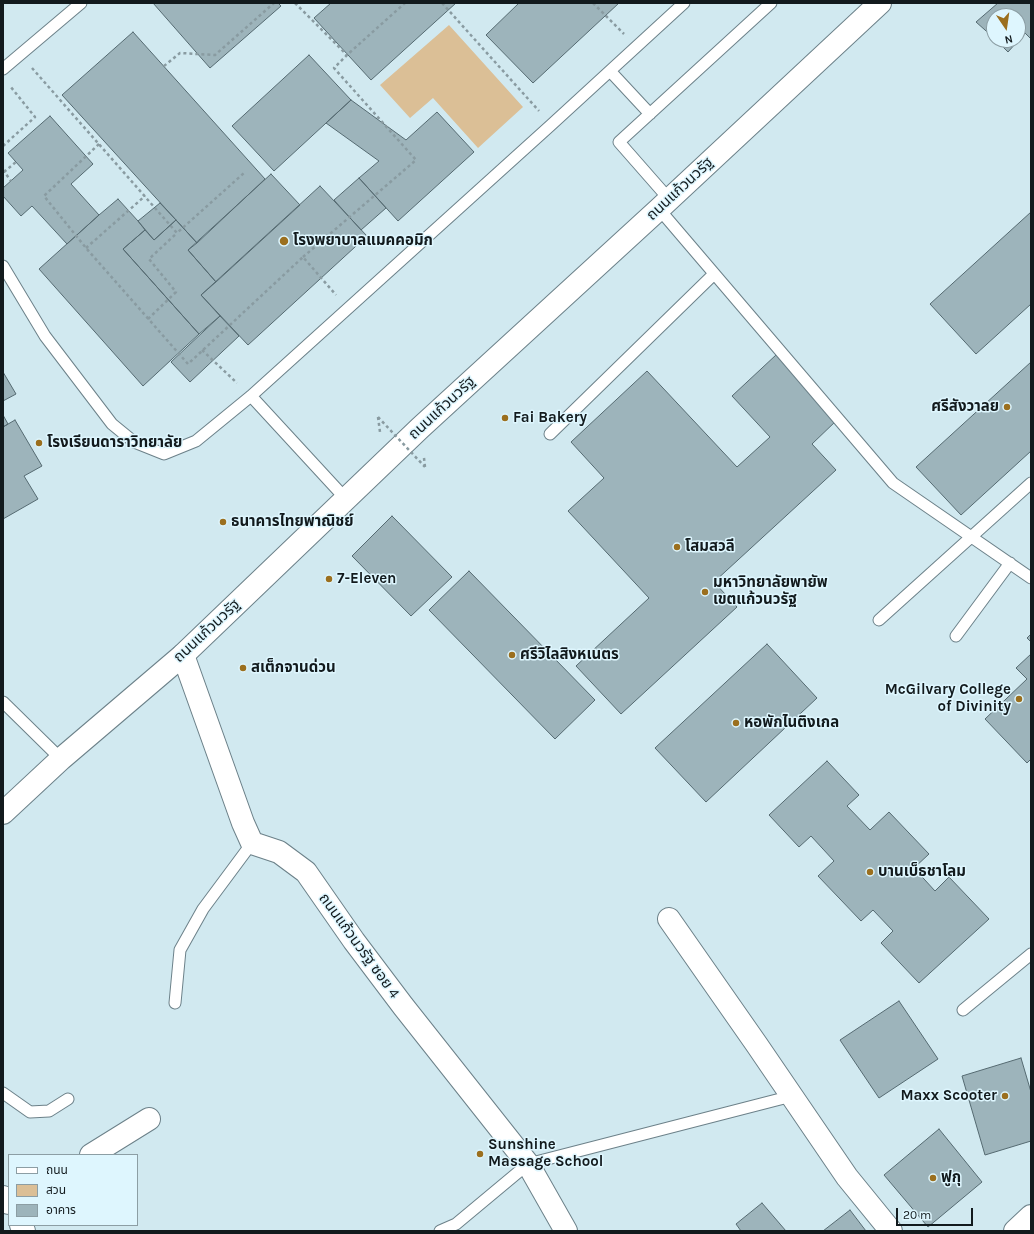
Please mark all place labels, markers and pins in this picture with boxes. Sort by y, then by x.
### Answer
place label: โรงพยาบาลแมคคอมิก [293,232,433,250]
marker: โรงพยาบาลแมคคอมิก [278,235,290,247]
place label: ศรีสังวาลย [931,398,999,416]
marker: ศรีสังวาลย [1002,402,1012,412]
place label: Fai Bakery [513,409,587,427]
marker: Fai Bakery [500,413,510,423]
place label: โรงเรียนดาราวิทยาลัย [47,434,182,452]
marker: โรงเรียนดาราวิทยาลัย [34,438,44,448]
place label: ธนาคารไทยพาณิชย์ [231,513,354,531]
marker: ธนาคารไทยพาณิชย์ [218,517,228,527]
place label: โสมสวลี [685,538,735,556]
marker: โสมสวลี [672,542,682,552]
place label: 7-Eleven [337,570,396,588]
marker: 7-Eleven [324,574,334,584]
place label: มหาวิทยาลัยพายัพ เขตแก้วนวรัฐ [713,574,828,609]
marker: มหาวิทยาลัยพายัพ เขตแก้วนวรัฐ [700,587,710,597]
place label: ศรีวิไลสิงหเนตร [520,646,619,664]
marker: ศรีวิไลสิงหเนตร [507,650,517,660]
place label: สเต็กจานด่วน [251,659,336,677]
marker: สเต็กจานด่วน [238,663,248,673]
place label: McGilvary College of Divinity [885,681,1011,716]
marker: McGilvary College of Divinity [1014,694,1024,704]
place label: หอพักไนติงเกล [744,714,839,732]
marker: หอพักไนติงเกล [731,718,741,728]
place label: บานเบ็ธชาโลม [878,863,966,881]
marker: บานเบ็ธชาโลม [865,867,875,877]
place label: Maxx Scooter [900,1087,997,1105]
marker: Maxx Scooter [1000,1091,1010,1101]
place label: Sunshine Massage School [488,1136,603,1171]
marker: Sunshine Massage School [475,1149,485,1159]
place label: ฟูกุ [941,1169,961,1187]
marker: ฟูกุ [928,1173,938,1183]

